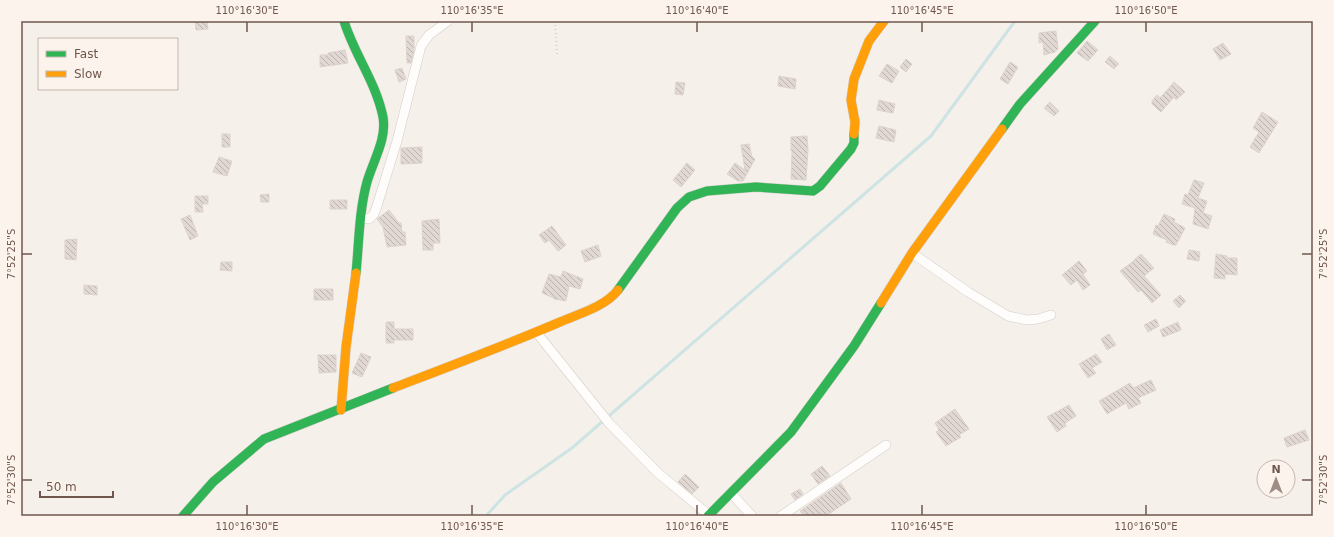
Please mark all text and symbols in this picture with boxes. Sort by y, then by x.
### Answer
text: 110°16'30"E [215,5,279,16]
text: 110°16'35"E [440,5,504,16]
text: 110°16'40"E [665,5,729,16]
text: 110°16'45"E [890,5,954,16]
text: 110°16'50"E [1114,5,1178,16]
legend [38,38,178,90]
text: Fast [74,47,98,61]
text: Slow [74,67,102,81]
text: 7°52'25"S [6,229,17,279]
text: 7°52'25"S [1318,229,1329,279]
text: 7°52'30"S [6,455,17,505]
text: 7°52'30"S [1318,455,1329,505]
north arrow [1256,459,1296,499]
text: N [1271,463,1281,476]
scale bar [40,473,113,499]
text: 50 m [46,480,77,494]
text: 110°16'30"E [215,521,279,532]
text: 110°16'35"E [440,521,504,532]
text: 110°16'40"E [665,521,729,532]
text: 110°16'45"E [890,521,954,532]
text: 110°16'50"E [1114,521,1178,532]

